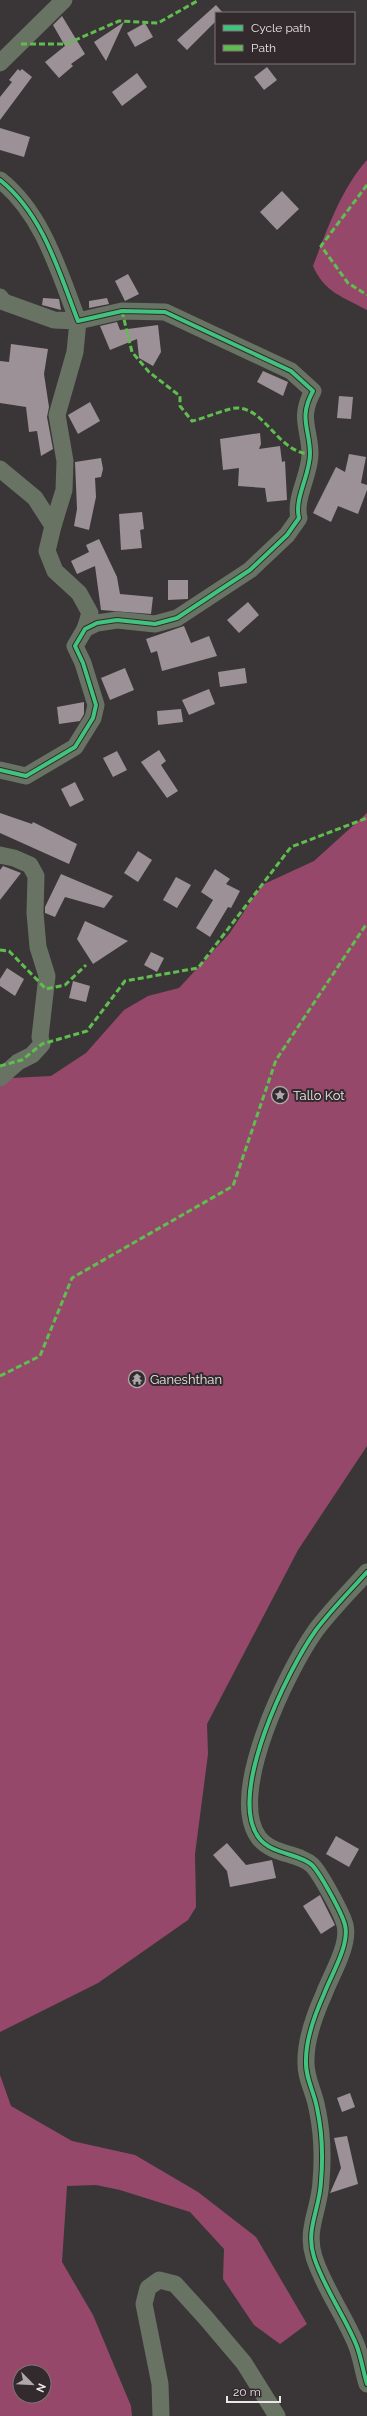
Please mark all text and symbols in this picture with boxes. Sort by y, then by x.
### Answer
legend [215,12,355,64]
text: Cycle path [251,21,310,35]
text: Path [251,41,276,55]
place icon: Tallo Kot [270,1085,290,1105]
place label: Tallo Kot [293,1088,345,1103]
temple icon: Ganeshthan [127,1369,147,1389]
place label: Ganeshthan [150,1372,222,1387]
north arrow [12,2364,52,2404]
scale bar [227,2378,280,2404]
text: N [33,2381,48,2394]
text: 20 m [233,2385,261,2399]

